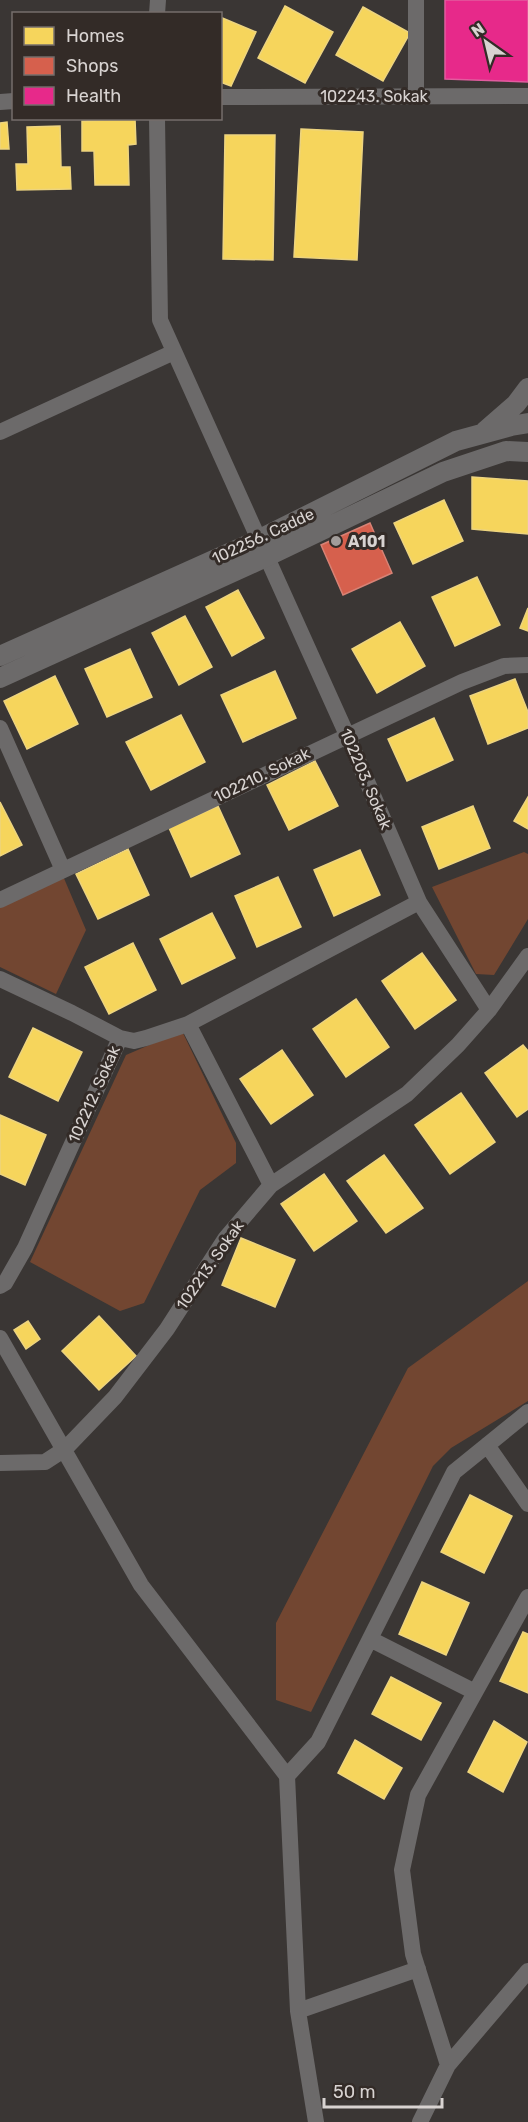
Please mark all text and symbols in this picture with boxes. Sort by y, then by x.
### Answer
legend [12,12,222,120]
north arrow [456,12,516,72]
text: N [468,19,488,41]
text: Homes [66,25,124,47]
text: Shops [66,55,118,77]
text: Health [66,85,121,107]
street label: 102243. Sokak [320,87,428,106]
street label: 102256. Cadde [209,504,317,568]
place label: A101 [348,532,386,551]
marker: A101 [329,534,343,548]
street label: 102203. Sokak [336,726,396,833]
street label: 102210. Sokak [211,743,314,807]
street label: 102212. Sokak [64,1042,124,1146]
street label: 102213. Sokak [172,1216,248,1313]
scale bar [324,2071,442,2109]
text: 50 m [333,2081,376,2103]

